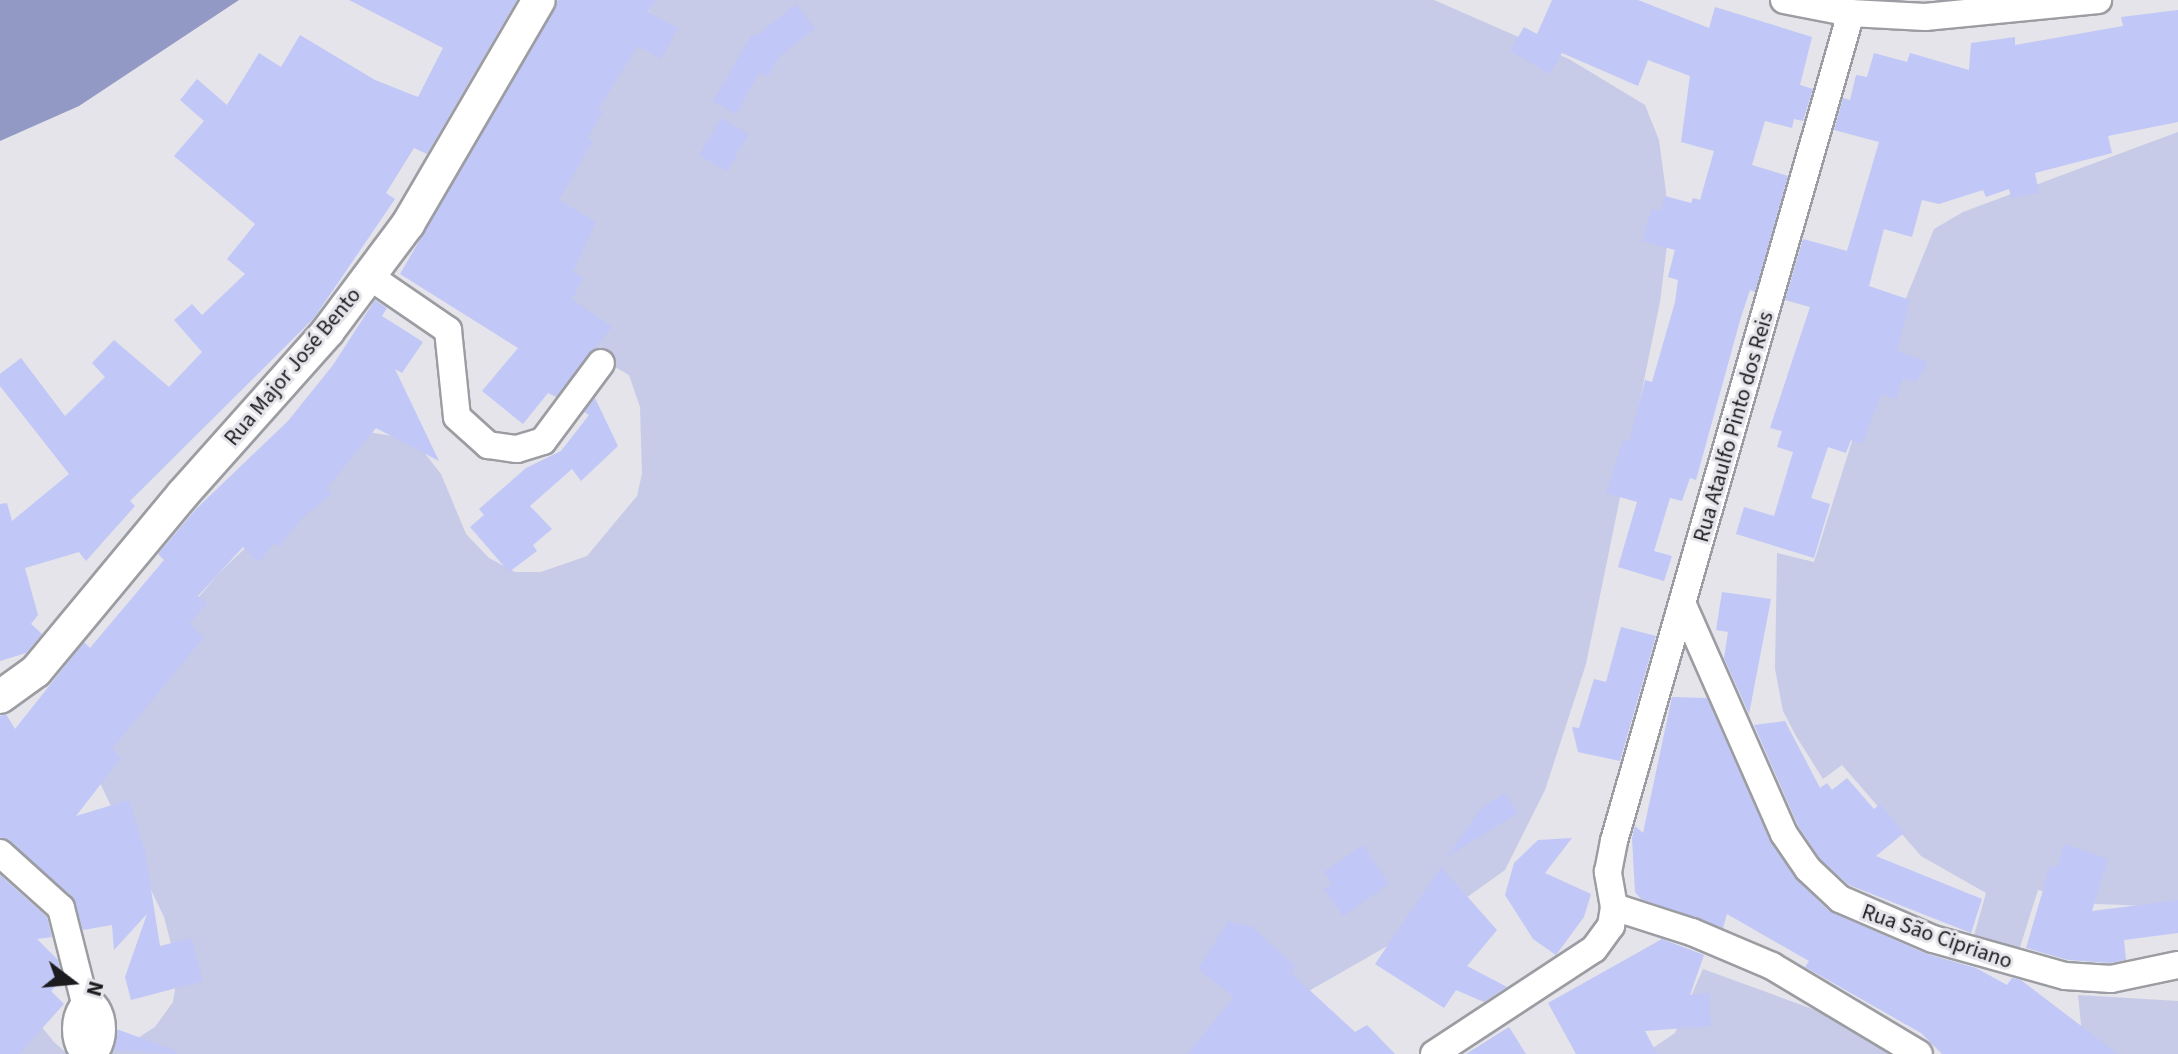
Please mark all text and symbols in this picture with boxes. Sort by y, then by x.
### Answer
street label: Rua Major José Bento [219,283,367,451]
street label: Rua Ataulfo Pinto dos Reis [1688,309,1780,545]
street label: Rua São Cipriano [1858,899,2016,975]
north arrow [32,942,112,1022]
text: N [78,977,112,1000]

